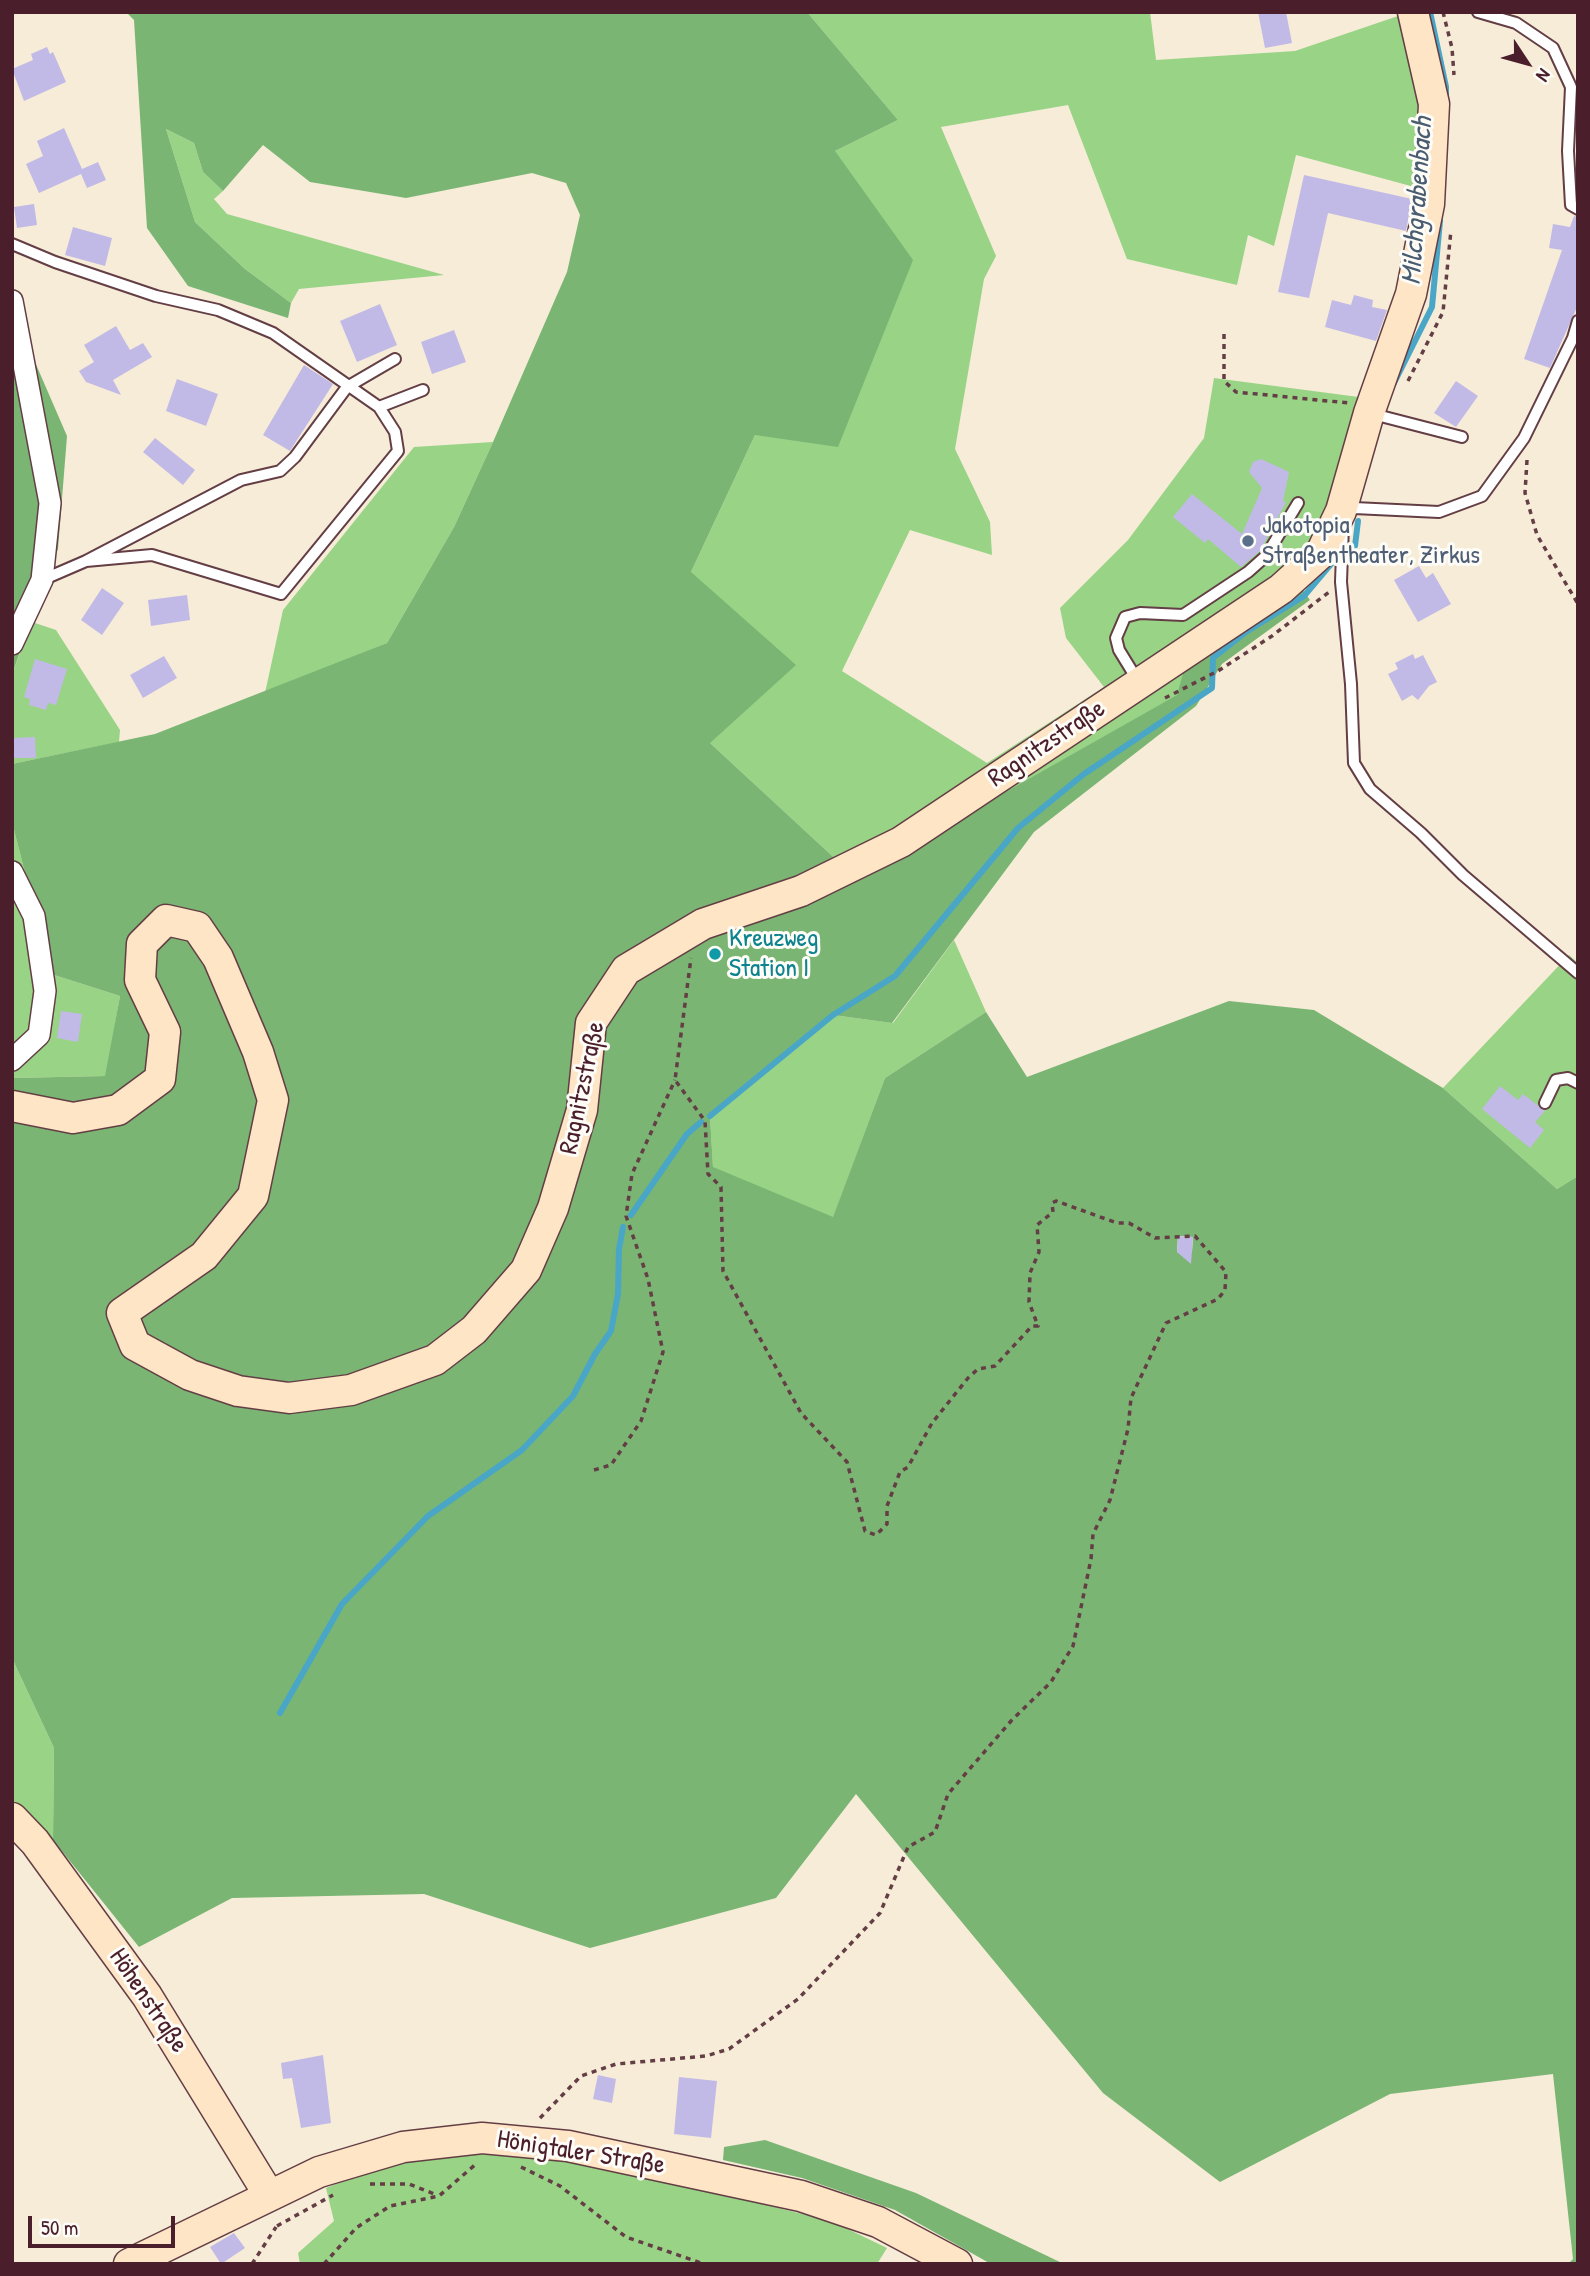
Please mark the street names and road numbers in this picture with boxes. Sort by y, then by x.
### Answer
street label: Ragnitzstraße [983,693,1111,795]
street label: Ragnitzstraße [554,1019,612,1157]
street label: Höhenstraße [102,1943,194,2059]
street label: Hönigtaler Straße [495,2124,667,2182]

